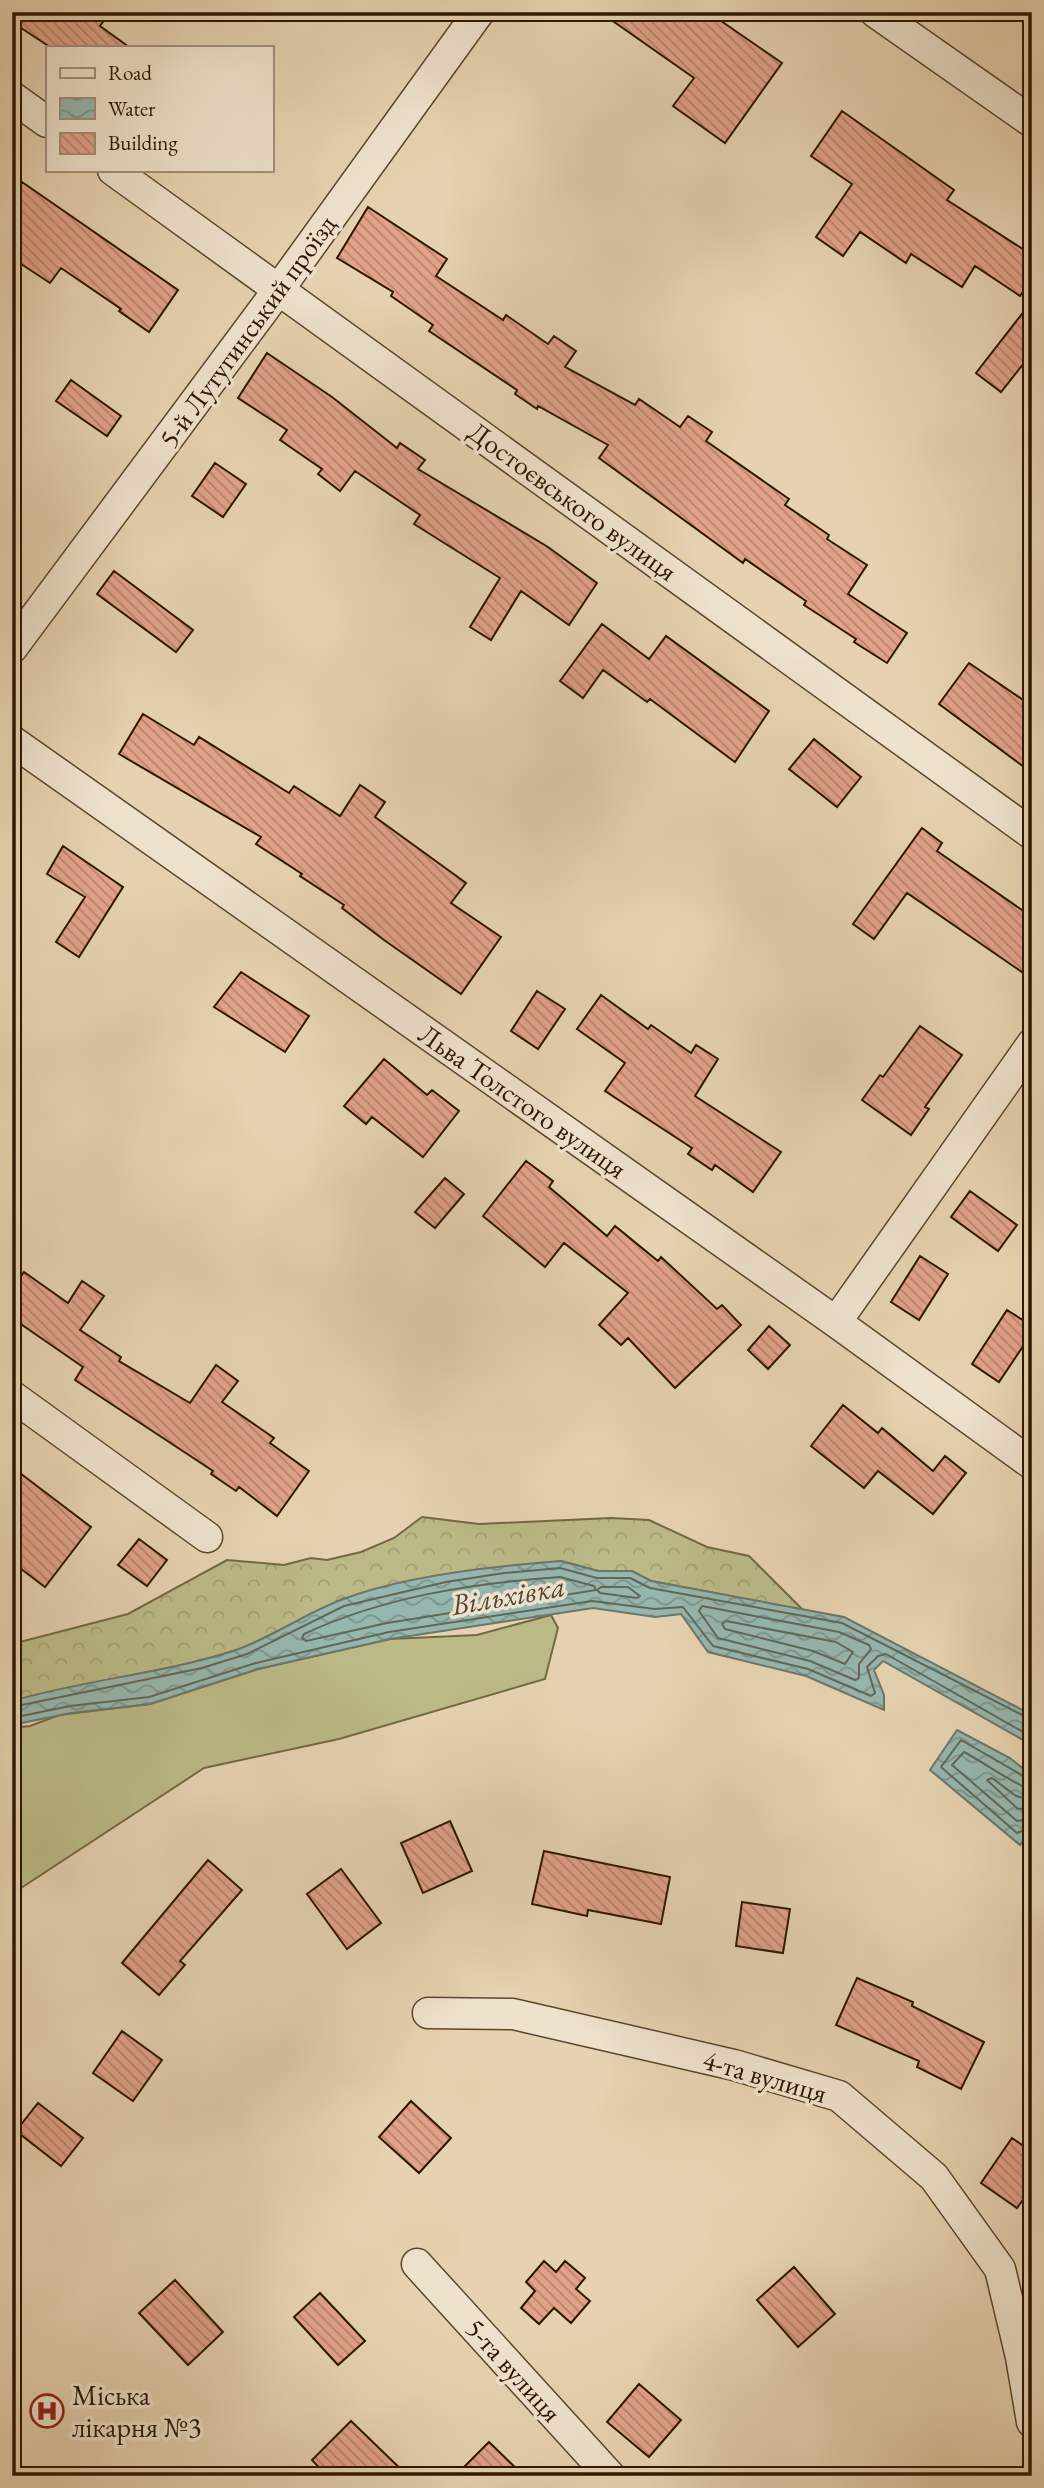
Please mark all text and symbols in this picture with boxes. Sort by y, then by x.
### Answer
legend [46,46,273,172]
text: Road [108,59,152,86]
text: Water [108,95,155,122]
text: Building [108,129,178,156]
street label: 5-й Лутугинський проїзд [150,207,344,455]
street label: Достоєвського вулиця [462,413,684,589]
street label: Льва Толстого вулиця [412,1016,634,1186]
water label: Вільхівка [447,1566,568,1624]
street label: 4-та вулиця [699,2041,831,2111]
street label: 5-та вулиця [458,2311,570,2429]
place label: Міська лікарня №3 [72,2377,201,2445]
hospital icon: Міська лікарня №3 [28,2392,66,2430]

